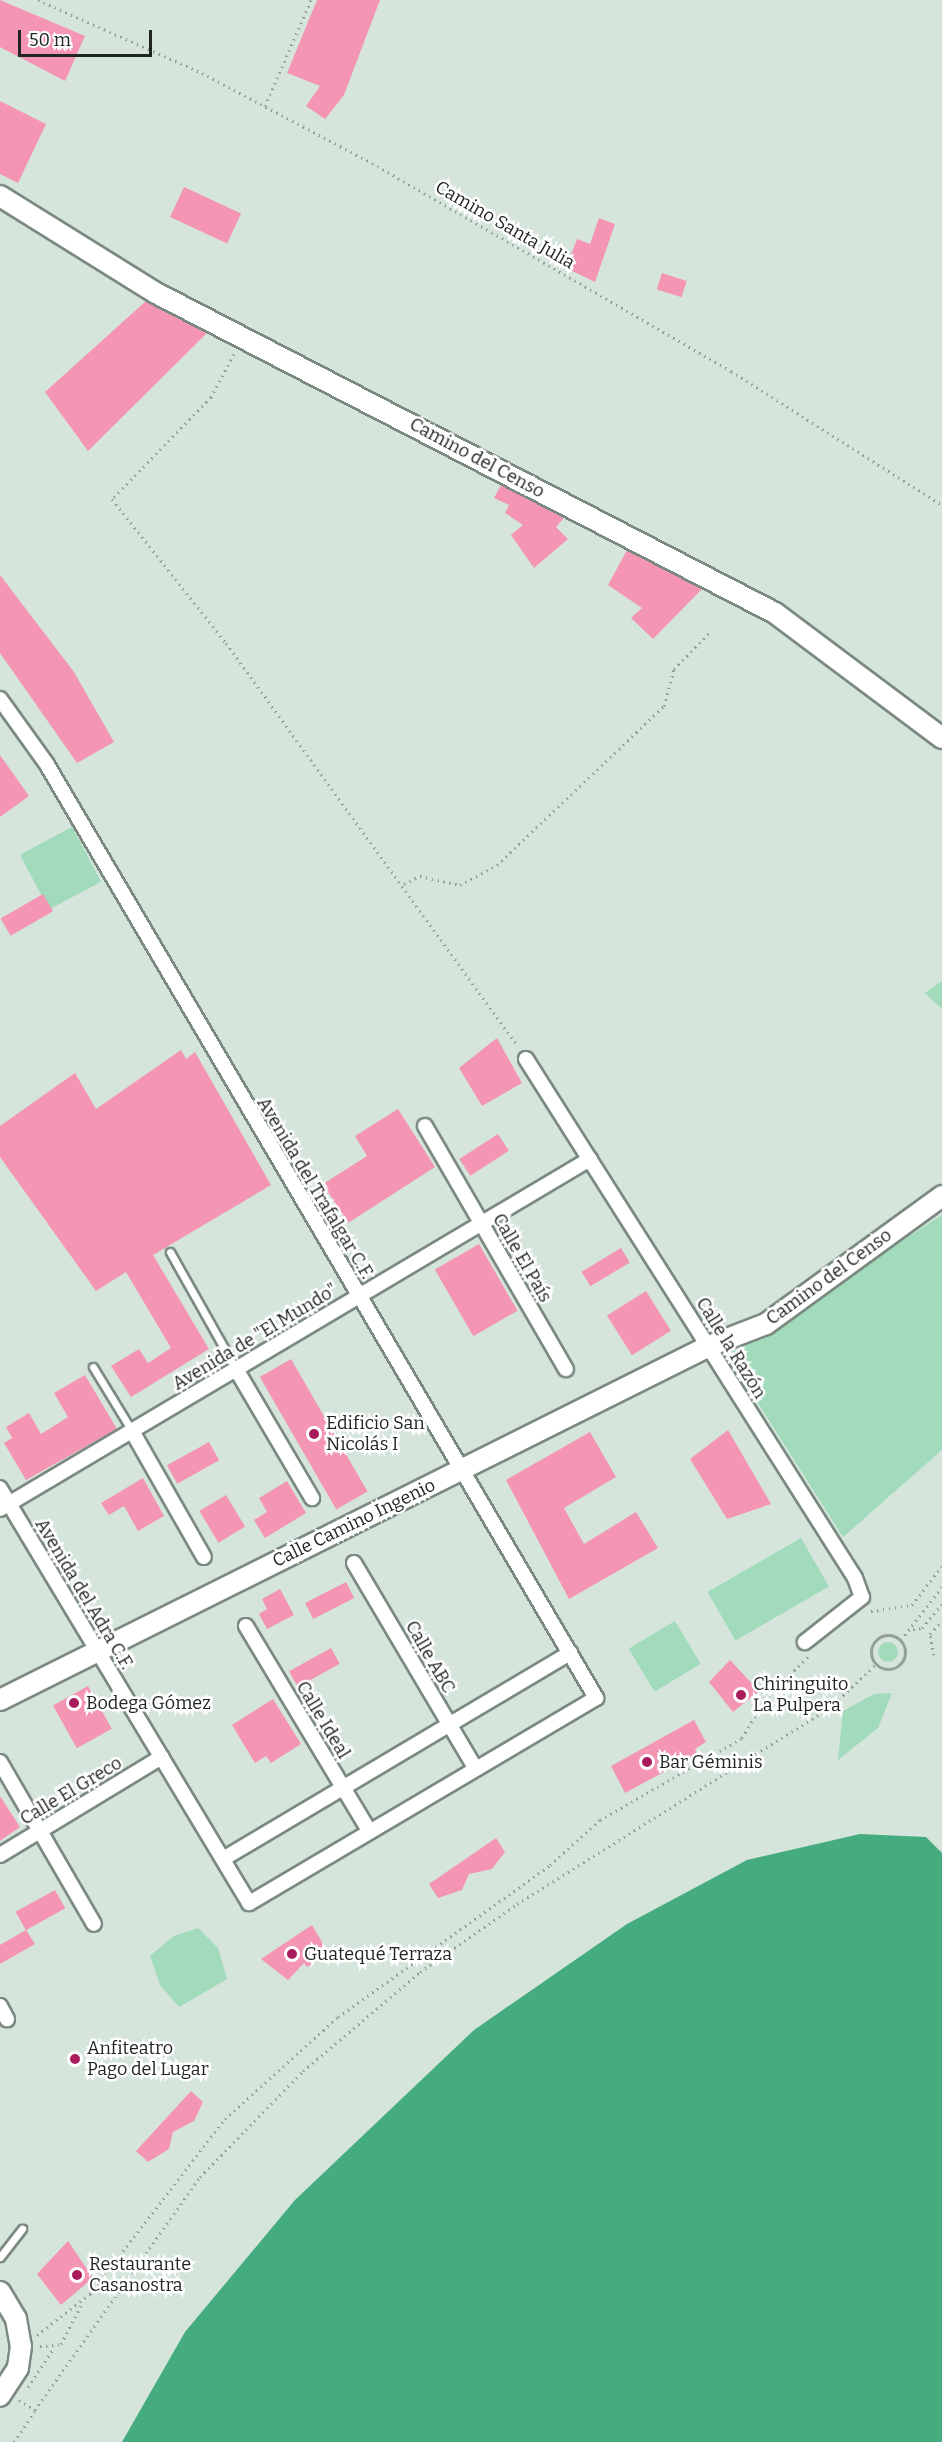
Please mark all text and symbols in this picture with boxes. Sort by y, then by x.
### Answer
scale bar [21,18,154,56]
text: 50 m [29,29,71,51]
street label: Camino Santa Julia [431,176,579,274]
street label: Camino del Censo [406,413,548,503]
street label: Avenida del Trafalgar C.F. [252,1093,378,1283]
street label: Calle El País [488,1210,556,1306]
street label: Camino del Censo [762,1224,896,1330]
street label: Avenida de "El Mundo" [169,1279,341,1395]
street label: Calle la Razón [691,1293,771,1403]
place label: Edificio San Nicolás I [326,1413,425,1456]
marker: Edificio San Nicolás I [307,1427,321,1441]
street label: Calle Camino Ingenio [269,1474,439,1572]
street label: Avenida del Adra C.F. [30,1515,138,1673]
street label: Calle ABC [401,1617,459,1697]
place label: Chiringuito La Pulpera [753,1674,848,1716]
street label: Calle Ideal [291,1677,355,1763]
marker: Chiringuito La Pulpera [734,1688,748,1702]
place label: Bodega Gómez [86,1692,211,1714]
marker: Bodega Gómez [67,1696,81,1710]
place label: Bar Géminis [659,1751,763,1773]
street label: Calle El Greco [16,1752,126,1830]
marker: Bar Géminis [640,1755,654,1769]
place label: Guatequé Terraza [304,1943,452,1965]
marker: Guatequé Terraza [285,1947,299,1961]
place label: Anfiteatro Pago del Lugar [87,2038,209,2080]
marker: Anfiteatro Pago del Lugar [68,2052,82,2066]
place label: Restaurante Casanostra [89,2254,191,2296]
marker: Restaurante Casanostra [70,2268,84,2282]

